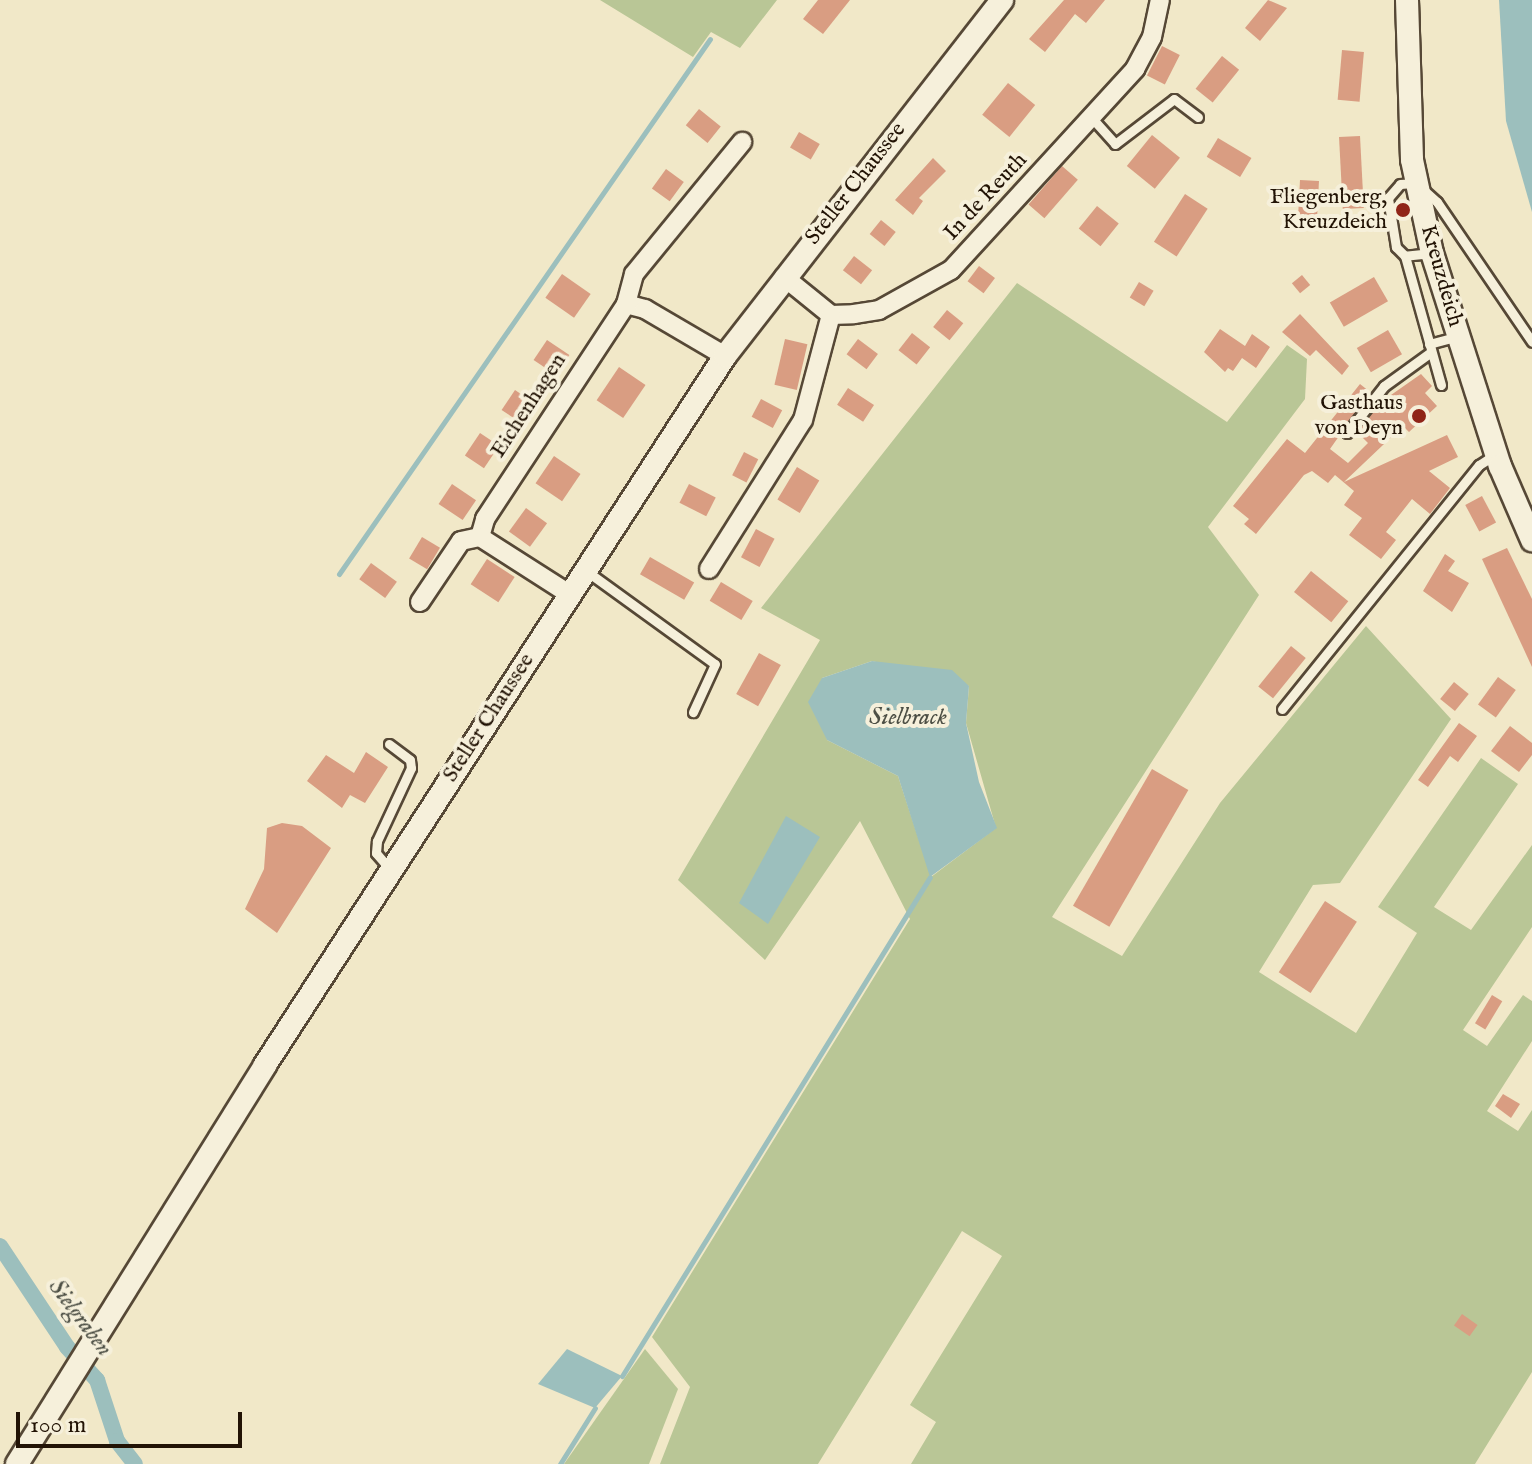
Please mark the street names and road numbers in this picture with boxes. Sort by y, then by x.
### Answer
street label: Steller Chaussee [800,118,912,250]
street label: In de Reuth [939,148,1033,246]
street label: Kreuzdeich [1414,222,1468,330]
street label: Eichenhagen [486,349,572,463]
street label: Steller Chaussee [438,649,540,787]

